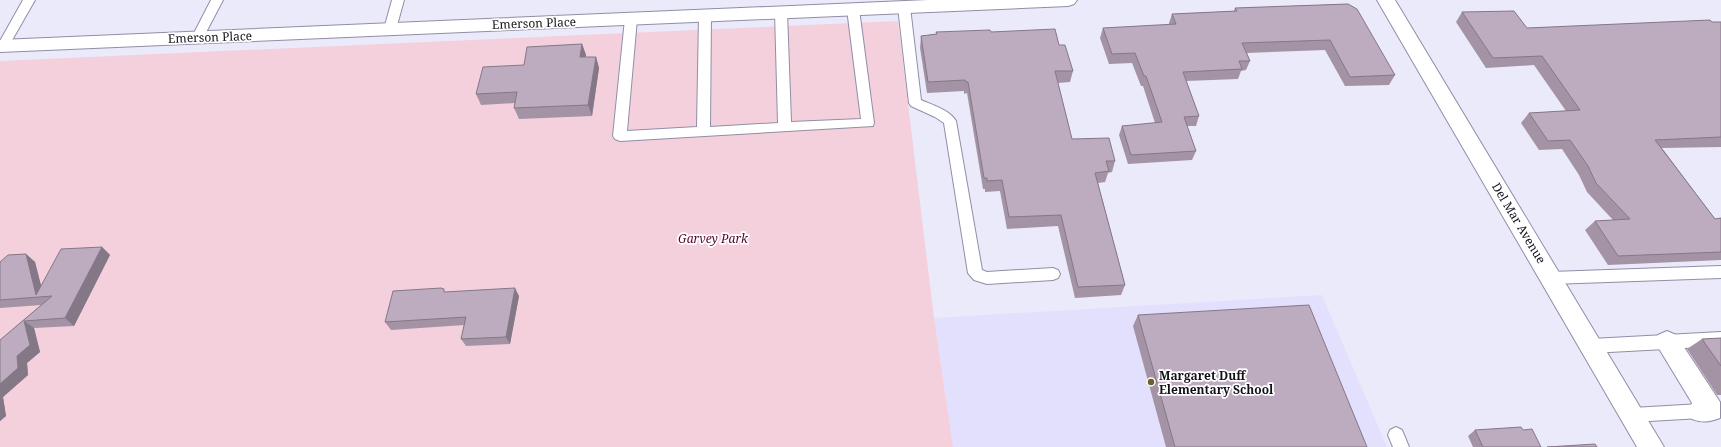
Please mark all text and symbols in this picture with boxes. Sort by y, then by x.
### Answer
street label: Emerson Place [492,13,576,33]
street label: Emerson Place [168,27,252,47]
street label: Del Mar Avenue [1488,179,1550,267]
park label: Garvey Park [678,230,749,247]
place label: Margaret Duff Elementary School [1159,367,1274,398]
marker: Margaret Duff Elementary School [1146,377,1156,387]

